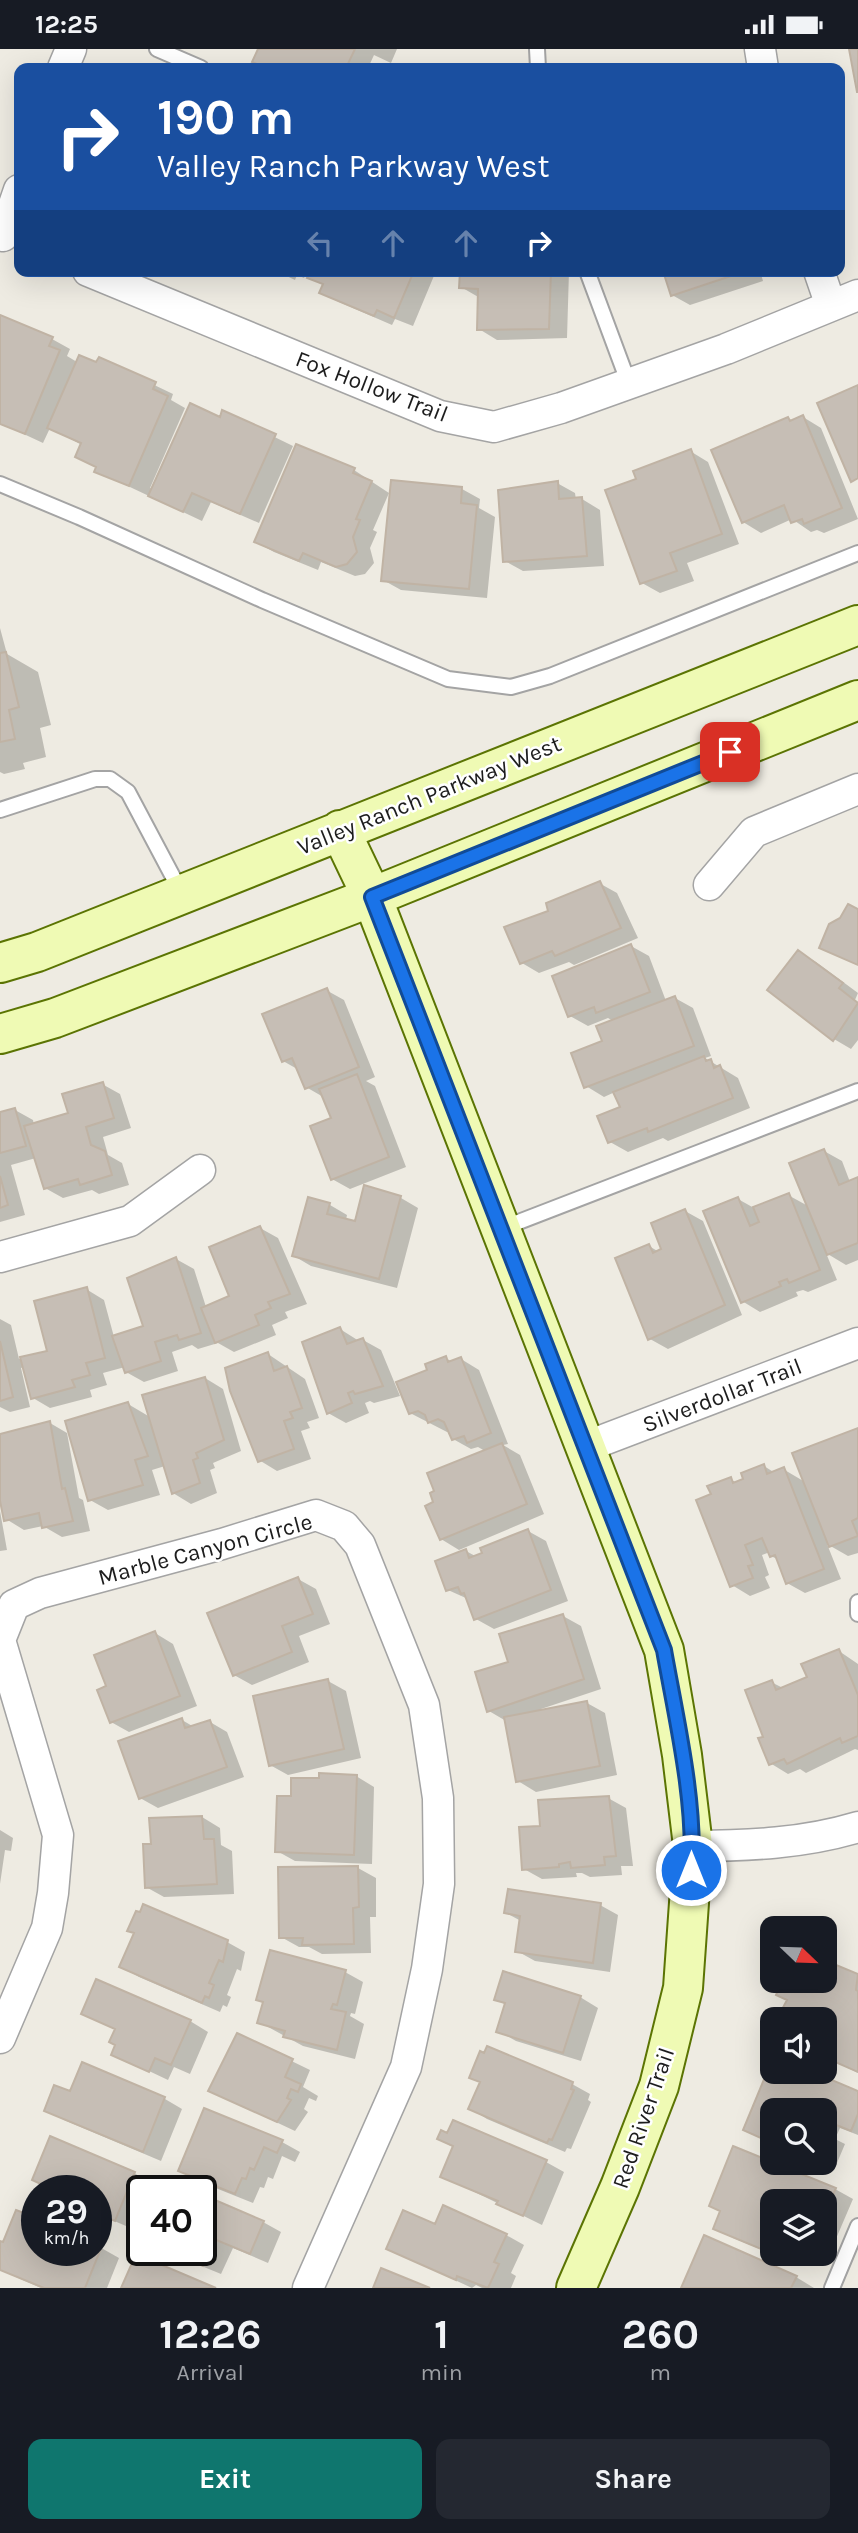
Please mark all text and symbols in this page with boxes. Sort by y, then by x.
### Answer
text: 12:25 [35,9,98,40]
text: 190 m [157,89,294,146]
icon: right [42,91,133,182]
text: Valley Ranch Parkway West [157,148,549,185]
icon: left [301,224,339,262]
icon: ahead [374,224,412,262]
icon: ahead [447,224,485,262]
icon: right [520,224,558,262]
street label: Fox Hollow Trail [292,345,452,428]
pin [700,722,760,782]
street label: Valley Ranch Parkway West [293,730,565,861]
icon: arrive [711,733,749,771]
street label: Silverdollar Trail [639,1353,806,1438]
street label: Marble Canyon Circle [95,1508,315,1591]
position arrow [654,1833,728,1907]
north arrow [760,1916,836,1993]
map controls [760,1916,837,2266]
button: sound [760,2007,837,2084]
street label: Red River Trail [607,2044,680,2192]
button: search [760,2098,837,2175]
speed limit sign: 40 [126,2175,217,2266]
button: layers [760,2189,837,2266]
text: 29 [45,2191,88,2232]
text: km/h [44,2227,89,2249]
text: 12:26 [159,2309,262,2359]
text: 1 [434,2309,449,2359]
text: 260 [622,2309,699,2359]
text: Arrival [177,2359,244,2386]
text: min [420,2359,463,2386]
text: m [650,2359,671,2386]
button: Exit [28,2439,422,2519]
button: Share [436,2439,830,2519]

